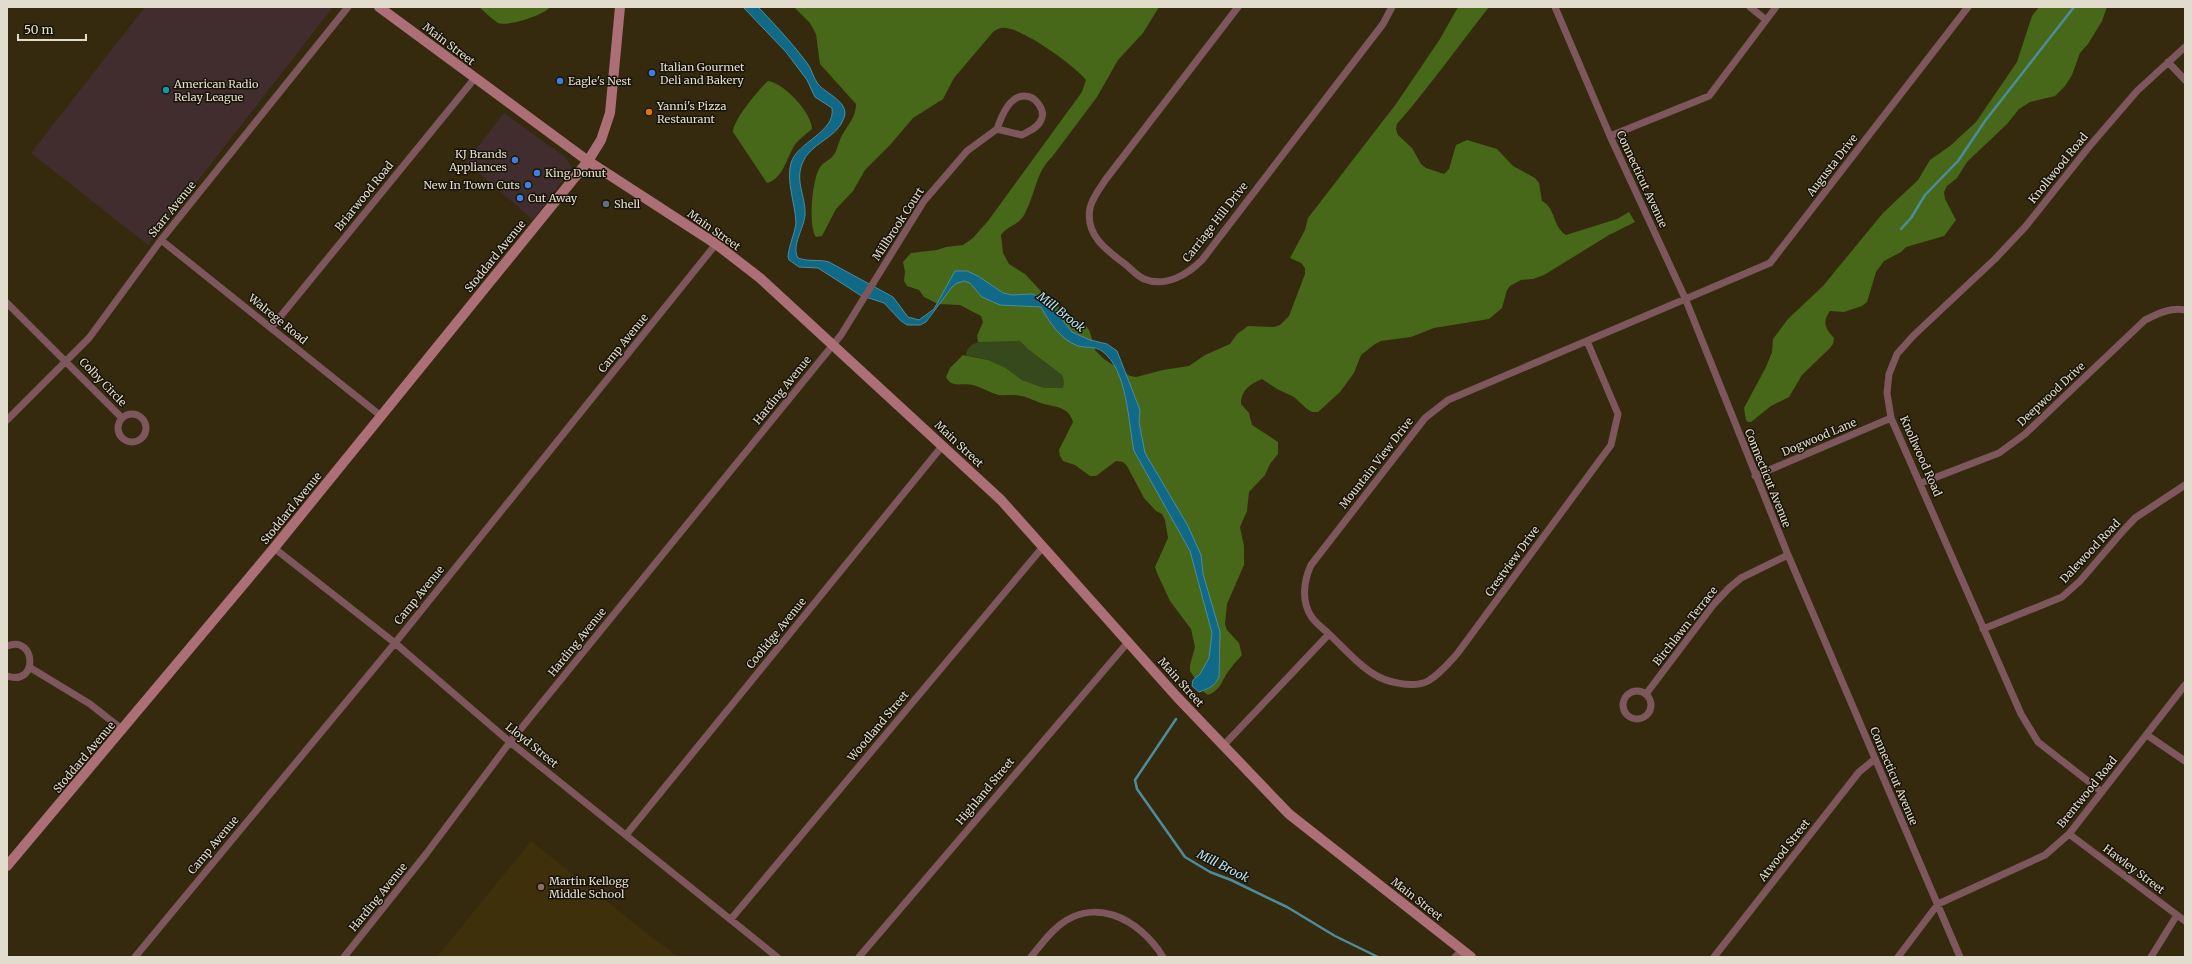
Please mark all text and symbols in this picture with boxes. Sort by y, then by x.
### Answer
scale bar [18,16,86,42]
street label: Main Street [420,20,478,69]
text: 50 m [24,22,53,37]
place label: Italian Gourmet Deli and Bakery [660,60,745,87]
marker: Italian Gourmet Deli and Bakery [647,68,657,78]
place label: Eagle's Nest [568,74,632,88]
marker: Eagle's Nest [555,76,565,86]
place label: American Radio Relay League [173,77,259,104]
marker: American Radio Relay League [161,85,171,95]
place label: Yanni's Pizza Restaurant [656,99,726,126]
marker: Yanni's Pizza Restaurant [644,107,654,117]
street label: Connecticut Avenue [1613,128,1671,230]
street label: Knollwood Road [2025,130,2091,206]
street label: Augusta Drive [1803,131,1861,200]
place label: KJ Brands Appliances [448,147,507,174]
marker: KJ Brands Appliances [510,155,520,165]
street label: Briarwood Road [332,158,397,234]
place label: King Donut [545,166,607,180]
marker: King Donut [532,168,542,178]
street label: Starr Avenue [145,178,199,240]
place label: New In Town Cuts [423,178,520,192]
street label: Carriage Hill Drive [1179,179,1251,265]
marker: New In Town Cuts [523,180,533,190]
street label: Millbrook Court [869,184,927,263]
place label: Cut Away [528,191,578,205]
marker: Cut Away [515,193,525,203]
place label: Shell [614,197,641,211]
marker: Shell [601,199,611,209]
street label: Main Street [685,207,744,254]
street label: Stoddard Avenue [462,217,529,295]
water label: Mill Brook [1034,288,1089,335]
street label: Walrege Road [245,290,311,347]
street label: Camp Avenue [595,310,651,375]
street label: Harding Avenue [750,353,814,427]
street label: Colby Circle [76,355,130,409]
street label: Deepwood Drive [2014,359,2088,429]
street label: Mountain View Drive [1336,414,1416,511]
street label: Knollwood Road [1897,414,1945,499]
street label: Dogwood Lane [1779,415,1859,459]
street label: Main Street [932,418,987,471]
street label: Connecticut Avenue [1742,427,1794,530]
street label: Stoddard Avenue [258,469,325,547]
street label: Dalewood Road [2057,516,2123,586]
street label: Crestview Drive [1482,523,1542,599]
street label: Camp Avenue [391,562,447,627]
street label: Birchlawn Terrace [1650,583,1720,668]
street label: Coolidge Avenue [743,595,809,671]
street label: Harding Avenue [545,605,609,679]
street label: Main Street [1155,654,1207,710]
street label: Woodland Street [844,687,912,765]
street label: Stoddard Avenue [50,718,118,796]
street label: Lloyd Street [503,720,562,771]
street label: Connecticut Avenue [1867,725,1921,827]
street label: Brentwood Road [2054,753,2120,831]
street label: Highland Street [953,754,1018,827]
street label: Camp Avenue [185,813,242,877]
street label: Atwood Street [1755,815,1813,885]
street label: Hawley Street [2100,841,2168,897]
water label: Mill Brook [1194,846,1252,885]
street label: Harding Avenue [346,860,410,934]
place label: Martin Kellogg Middle School [549,874,629,901]
street label: Main Street [1388,874,1446,924]
marker: Martin Kellogg Middle School [536,882,546,892]

